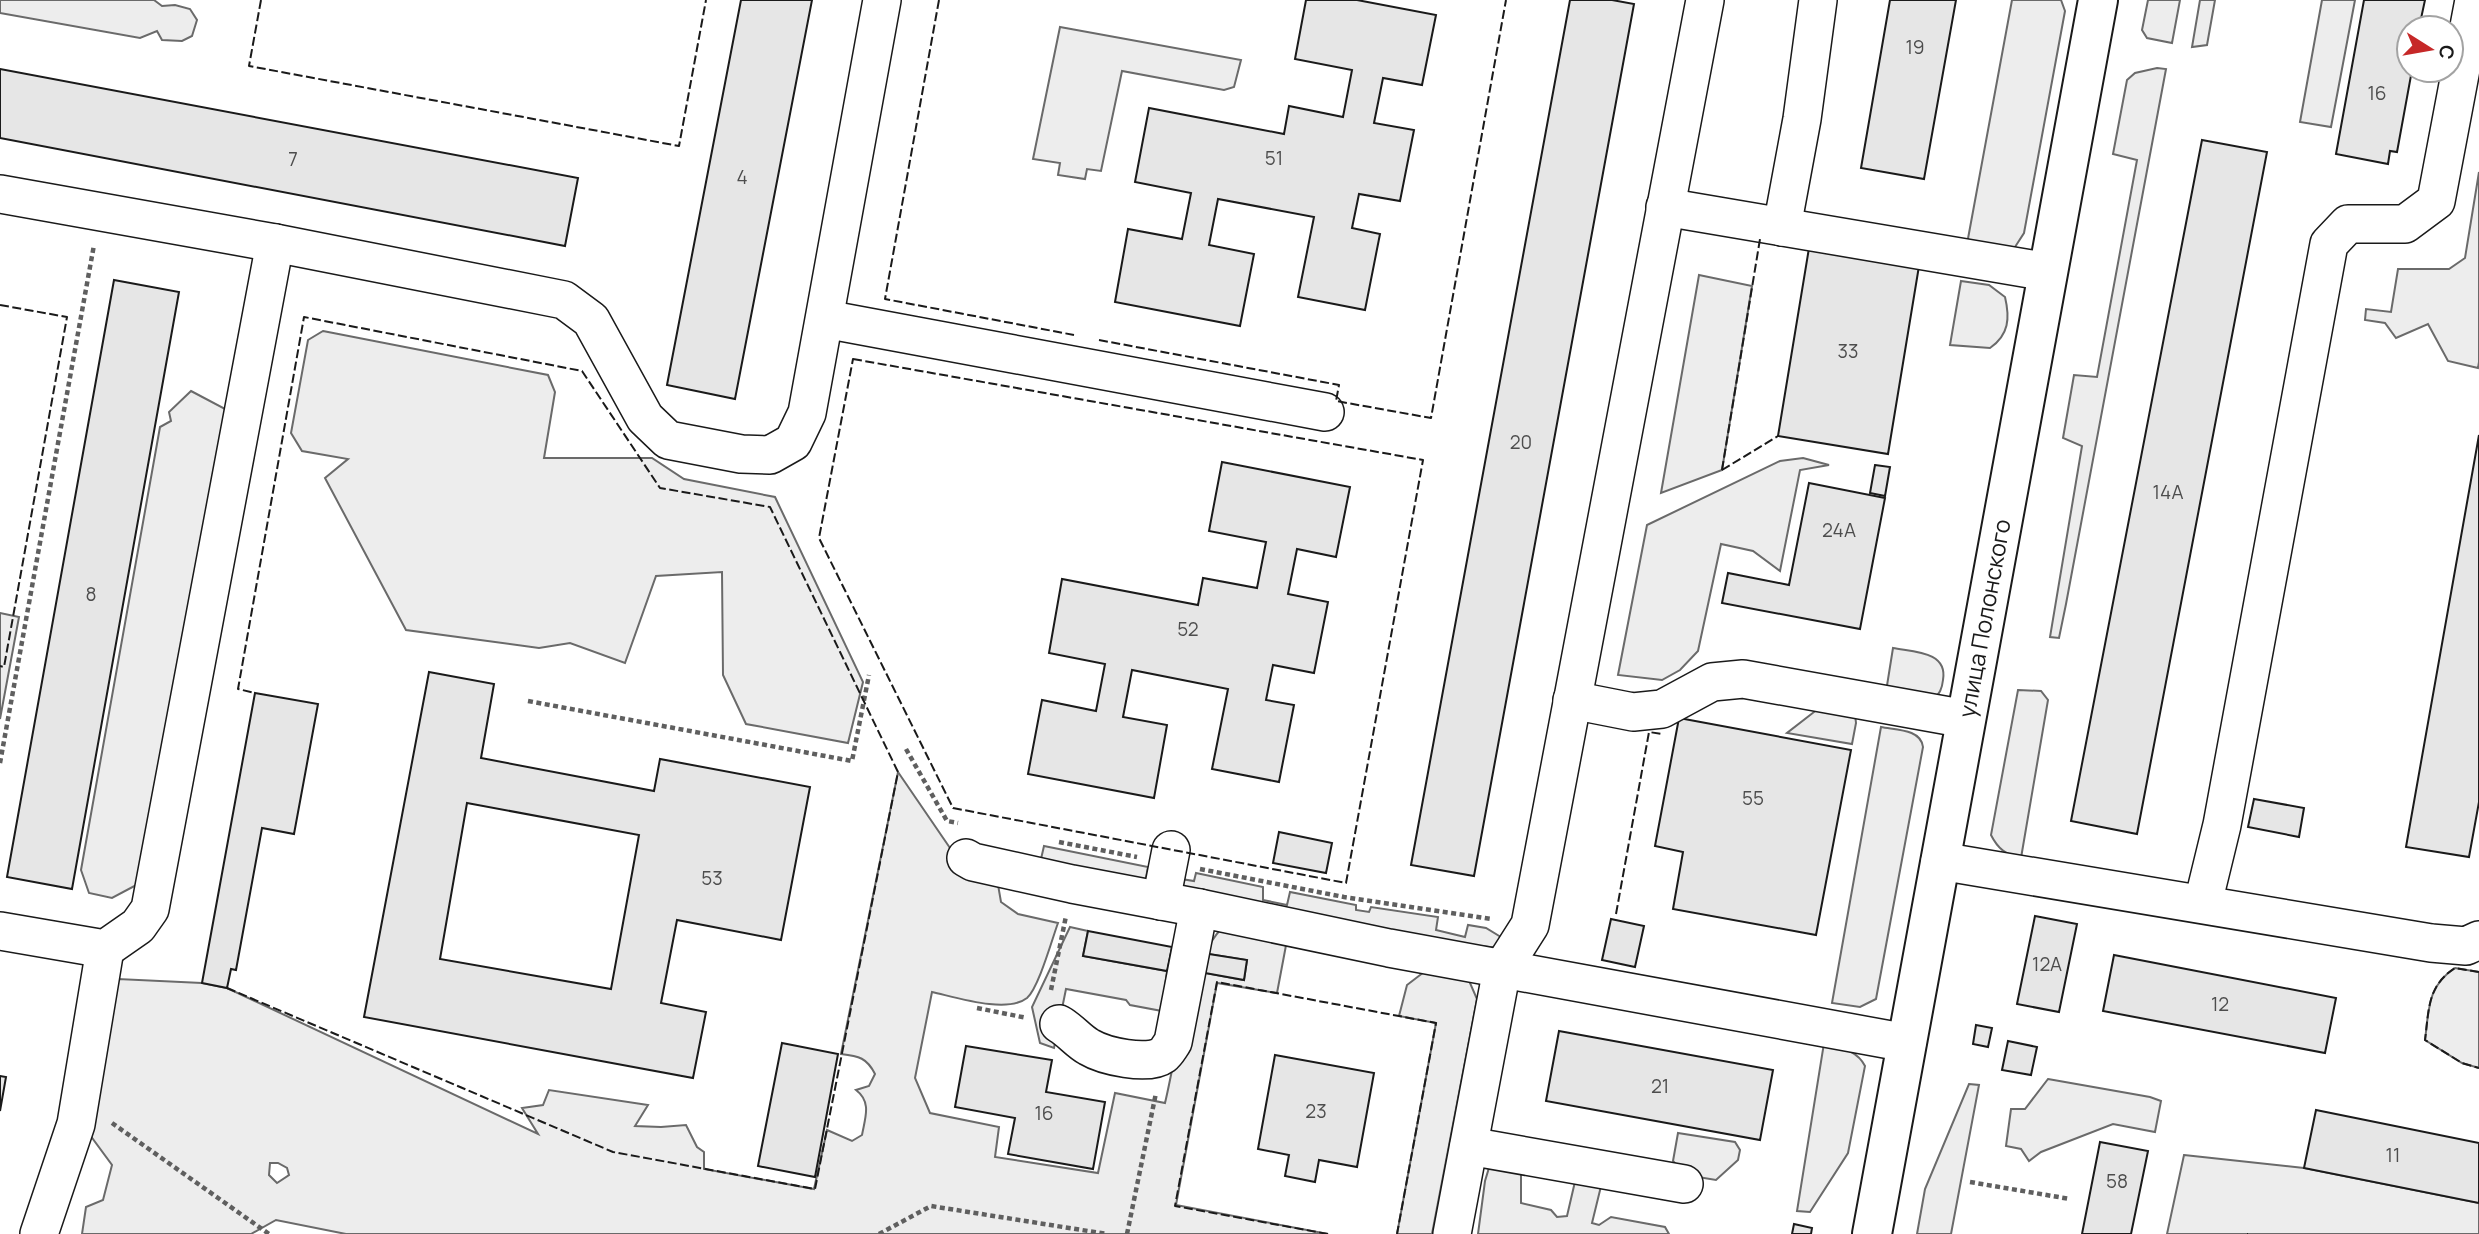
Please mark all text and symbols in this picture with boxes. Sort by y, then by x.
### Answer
north arrow [2395,14,2465,84]
house number: 19 [1905,34,1925,60]
text: С [2433,43,2461,62]
house number: 16 [2367,80,2387,106]
house number: 51 [1265,145,1283,171]
house number: 7 [288,146,298,172]
house number: 4 [736,164,748,190]
house number: 33 [1837,338,1859,364]
house number: 20 [1510,429,1532,455]
house number: 14А [2153,479,2183,505]
street label: улица Полонского [1950,516,2018,720]
house number: 24А [1822,517,1856,543]
house number: 8 [85,581,97,607]
house number: 52 [1177,616,1199,642]
house number: 55 [1742,785,1764,811]
house number: 53 [701,865,723,891]
house number: 12А [2032,951,2062,977]
house number: 12 [2211,991,2229,1017]
house number: 21 [1651,1073,1669,1099]
house number: 23 [1305,1098,1327,1124]
house number: 16 [1034,1100,1054,1126]
house number: 11 [2386,1142,2400,1168]
house number: 58 [2106,1168,2128,1194]

